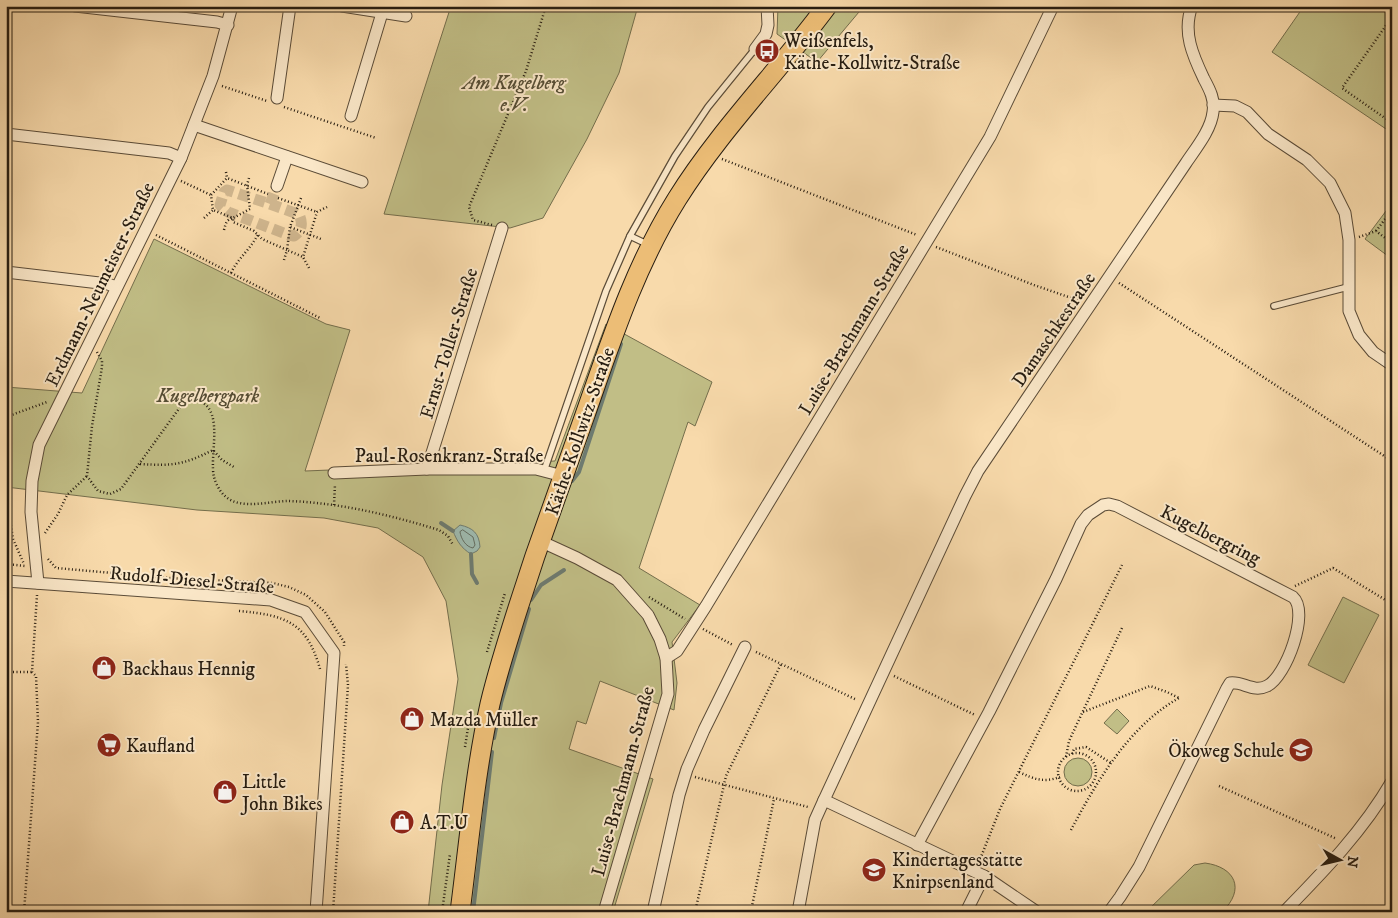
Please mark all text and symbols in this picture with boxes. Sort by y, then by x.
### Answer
place label: Weißenfels, Käthe-Kollwitz-Straße [783,30,960,75]
bus stop icon: Weißenfels, Käthe-Kollwitz-Straße [754,38,780,64]
park label: Am Kugelberg e.V. [461,72,567,117]
street label: Erdmann-Neumeister-Straße [41,179,160,391]
street label: Luise-Brachmann-Straße [794,240,915,419]
street label: Ernst-Toller-Straße [416,265,483,422]
street label: Damaschkestraße [1007,268,1101,391]
street label: Käthe-Kollwitz-Straße [541,344,620,518]
park label: Kugelbergpark [156,385,259,409]
street label: Paul-Rosenkranz-Straße [355,445,543,468]
street label: Kugelbergring [1156,500,1265,571]
street label: Rudolf-Diesel-Straße [109,562,275,599]
shop icon: Backhaus Hennig [91,655,117,681]
place label: Backhaus Hennig [122,658,256,681]
street label: Luise-Brachmann-Straße [587,684,660,879]
shop icon: Mazda Müller [399,706,425,732]
place label: Mazda Müller [430,709,538,732]
supermarket icon: Kaufland [96,732,122,758]
place label: Kaufland [126,735,195,758]
school or university icon: Ökoweg Schule [1288,737,1314,763]
place label: Ökoweg Schule [1168,739,1284,763]
place label: Little John Bikes [240,771,323,816]
shop icon: Little John Bikes [212,779,238,805]
shop icon: A.T.U [389,809,415,835]
place label: A.T.U [420,812,469,835]
north arrow [1316,836,1366,886]
place label: Kindertagesstätte Knirpsenland [892,849,1023,894]
text: N [1342,855,1362,869]
school or university icon: Kindertagesstätte Knirpsenland [861,857,887,883]

